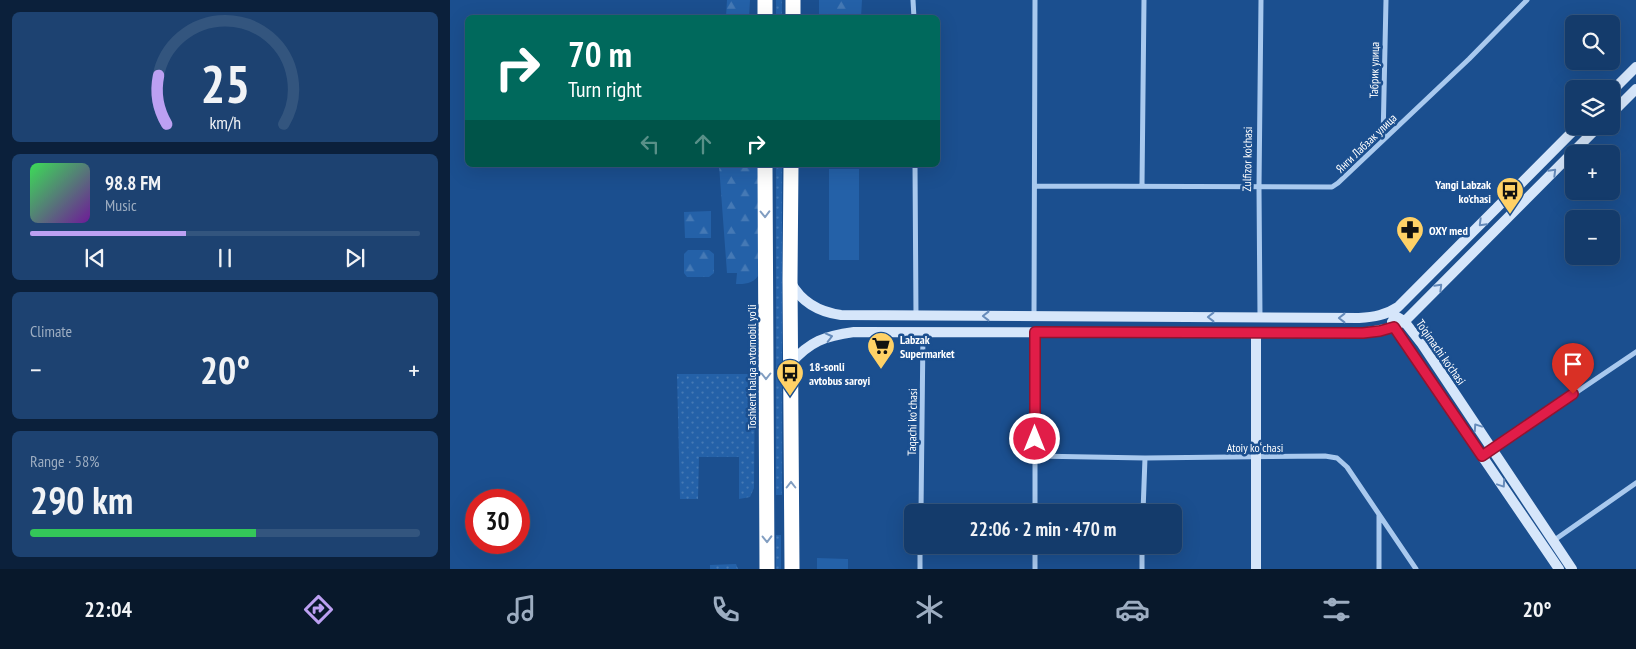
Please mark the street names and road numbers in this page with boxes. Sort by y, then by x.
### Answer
street label: Табрик улица [1366,41,1382,98]
street label: Янги Лабзак улица [1332,110,1400,176]
street label: Zulfizor ko'chasi [1239,126,1255,192]
street label: Toshkent halqa avtomobil yo'li [744,304,759,430]
street label: To'qimachi ko'chasi [1413,316,1469,388]
street label: Taqachi koʻchasi [904,388,920,456]
street label: Atoiy koʻchasi [1227,440,1283,455]

